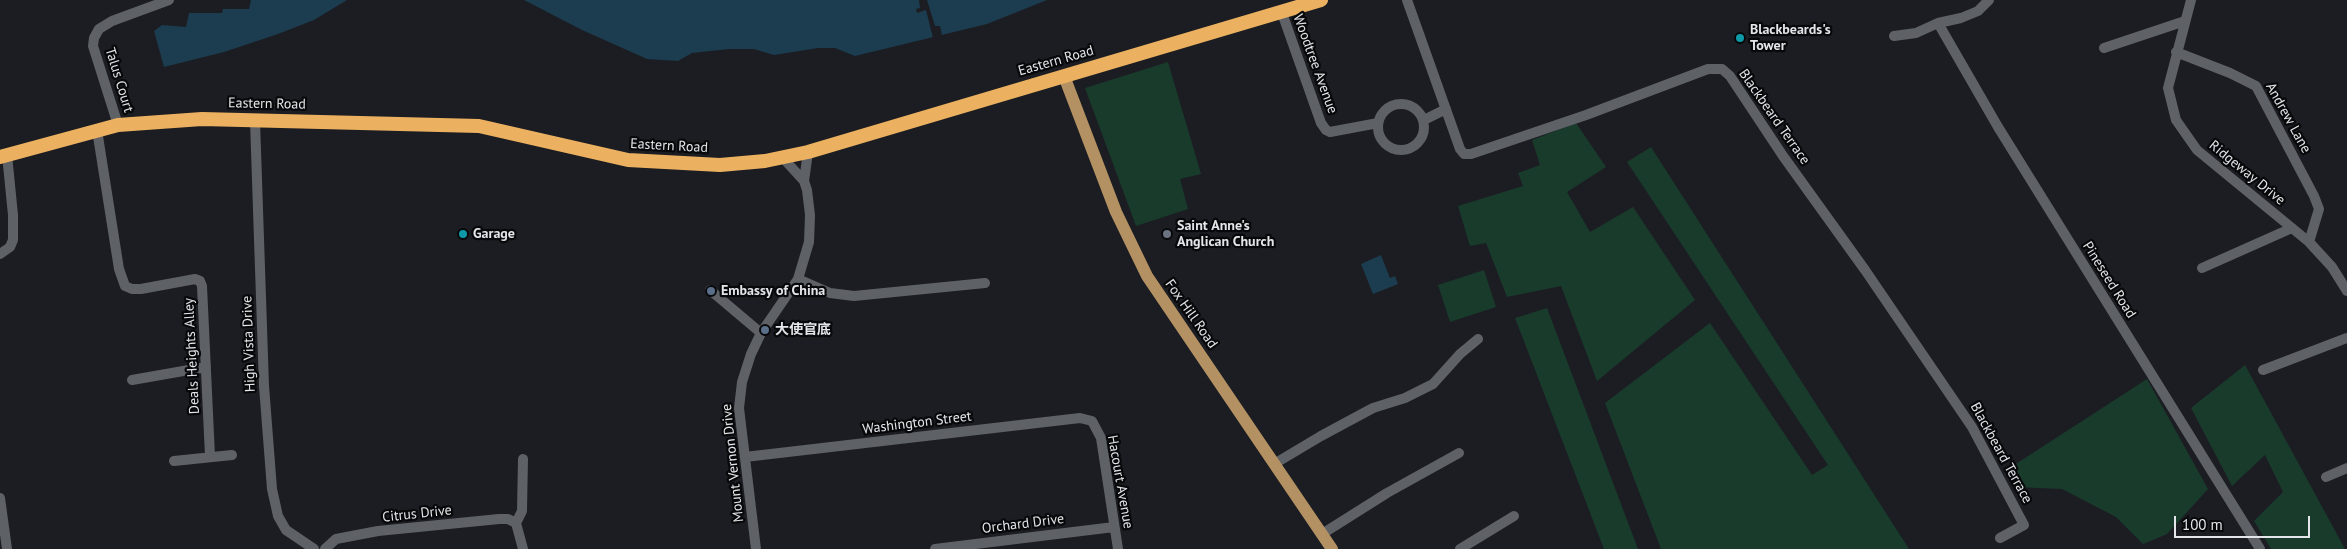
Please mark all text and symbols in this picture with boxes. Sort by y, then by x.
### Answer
street label: Woodtree Avenue [1289,12,1341,116]
place label: Blackbeards's Tower [1750,22,1831,54]
marker: Blackbeards's Tower [1734,32,1746,44]
street label: Eastern Road [1016,42,1096,80]
street label: Talus Court [101,46,137,114]
street label: Blackbeard Terrace [1735,66,1813,168]
street label: Andrew Lane [2262,80,2314,156]
street label: Eastern Road [228,95,306,113]
street label: Eastern Road [630,136,708,156]
street label: Ridgeway Drive [2206,137,2288,209]
place label: Saint Anne's Anglican Church [1177,218,1274,250]
place label: Garage [473,226,515,242]
marker: Garage [457,228,469,240]
marker: Saint Anne's Anglican Church [1161,228,1173,240]
street label: Pineseed Road [2079,239,2139,321]
street label: Fox Hill Road [1161,276,1221,352]
place label: Embassy of China [721,283,825,299]
marker: Embassy of China [705,285,717,297]
street label: High Vista Drive [239,295,259,393]
street label: Deals Heights Alley [181,297,203,415]
place label: 大使官底 [775,322,831,338]
marker: 大使官底 [759,324,771,336]
street label: Blackbeard Terrace [1966,400,2036,506]
street label: Mount Vernon Drive [718,403,748,523]
street label: Washington Street [862,408,972,438]
street label: Hacourt Avenue [1103,434,1137,530]
street label: Citrus Drive [381,502,453,526]
scale bar [2177,506,2313,538]
street label: Orchard Drive [981,511,1065,537]
text: 100 m [2182,515,2223,534]

